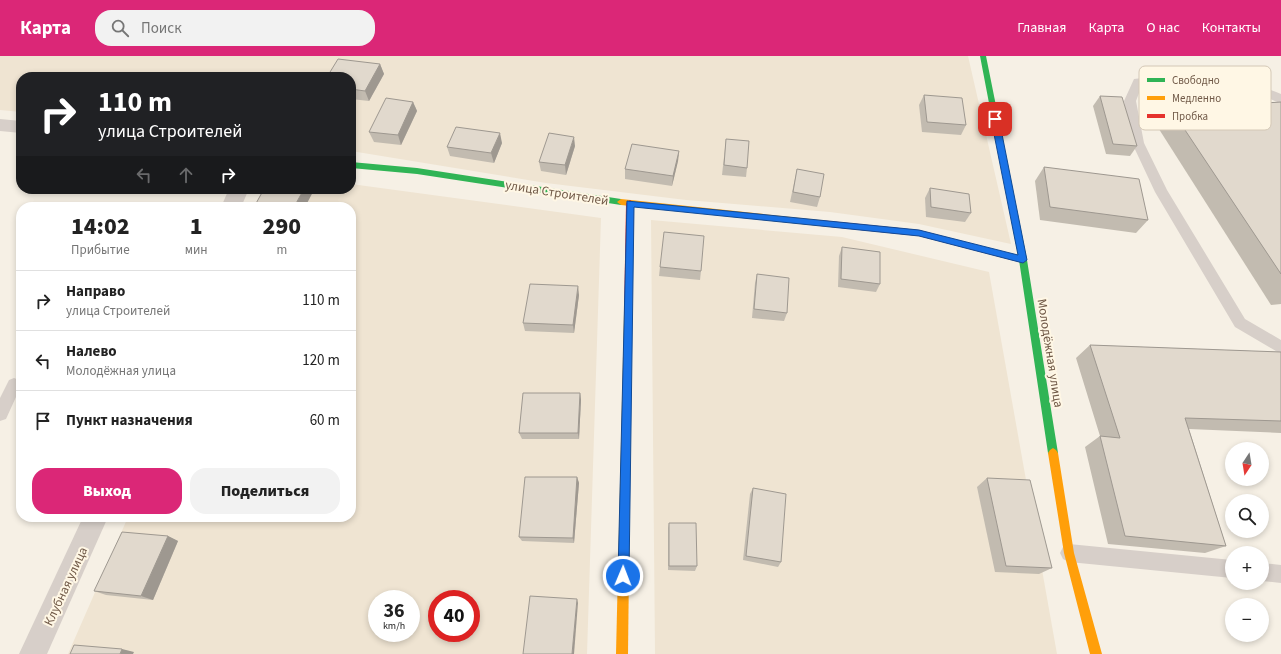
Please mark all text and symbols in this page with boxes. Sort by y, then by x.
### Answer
search box [95,10,375,46]
text: Карта [20,15,71,42]
icon: search [109,17,131,39]
text: Поиск [141,18,182,39]
text: Главная [1017,18,1066,38]
text: Карта [1088,18,1124,38]
text: О нас [1146,18,1180,38]
text: Контакты [1202,18,1261,38]
legend [1139,66,1271,130]
text: Свободно [1172,73,1220,88]
text: 110 m [98,82,172,122]
icon: right [32,88,84,140]
text: Медленно [1172,91,1221,106]
pin [978,102,1012,136]
icon: arrive [984,108,1006,130]
text: Пробка [1172,109,1208,124]
text: улица Строителей [98,119,242,144]
icon: left [133,164,155,186]
icon: ahead [175,164,197,186]
icon: right [217,164,239,186]
street label: улица Строителей [504,176,610,210]
text: 14:02 [71,209,130,244]
text: 1 [190,209,203,244]
text: 290 [263,209,301,244]
text: Прибытие [71,241,130,259]
text: мин [185,241,208,259]
text: m [276,241,287,259]
text: Направо [66,281,125,302]
icon: right [32,290,54,312]
text: 110 m [302,290,340,311]
street label: Молодёжная улица [1033,297,1068,409]
text: улица Строителей [66,302,170,320]
text: Налево [66,341,117,362]
icon: left [32,350,54,372]
text: 120 m [302,350,340,371]
text: Молодёжная улица [66,362,176,380]
icon: arrive [32,410,54,432]
text: Пункт назначения [66,410,193,431]
text: 60 m [310,410,340,431]
north arrow [1225,442,1269,486]
map controls [1225,442,1269,642]
button: Выход [32,468,182,514]
button: Поделиться [190,468,340,514]
button: search [1225,494,1269,538]
street label: Клубная улица [40,544,92,629]
button: + [1225,546,1269,590]
position arrow [602,555,644,597]
speed limit sign: 40 [428,590,480,642]
text: 36 [383,597,405,625]
button: − [1225,598,1269,642]
text: km/h [383,619,405,633]

